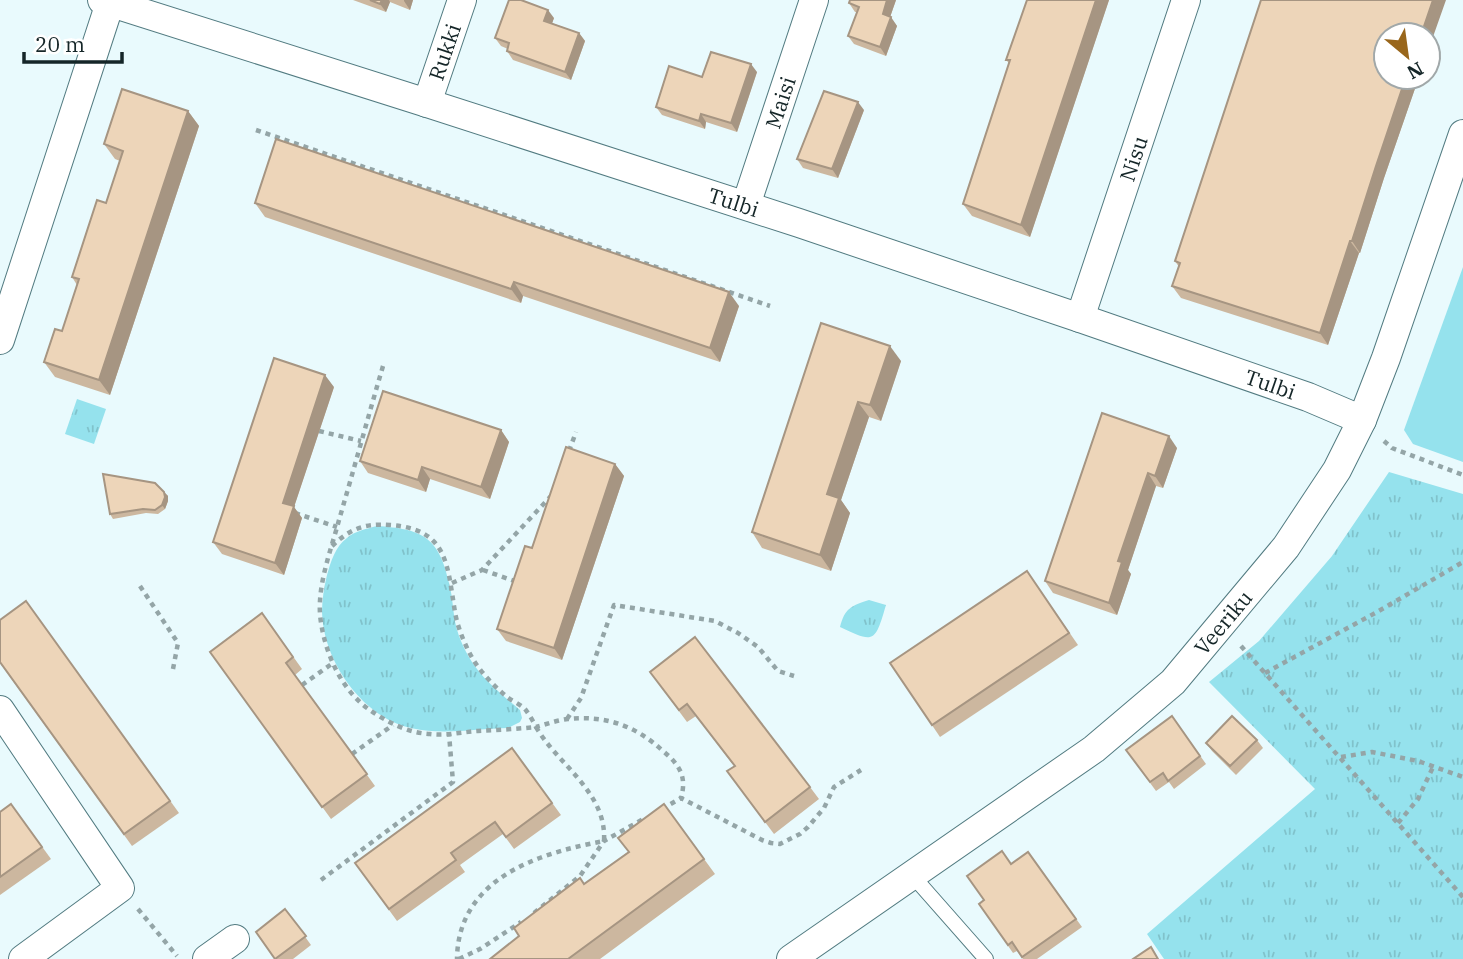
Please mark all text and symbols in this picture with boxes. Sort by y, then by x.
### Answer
street label: Rukki [422,20,467,84]
scale bar [24,21,122,65]
north arrow [1372,21,1442,91]
text: 20 m [35,30,85,58]
text: N [1403,57,1428,85]
street label: Maisi [758,73,802,132]
street label: Nisu [1113,132,1154,185]
street label: Tulbi [705,181,762,223]
street label: Tulbi [1241,362,1300,406]
street label: Veeriku [1188,584,1258,661]

